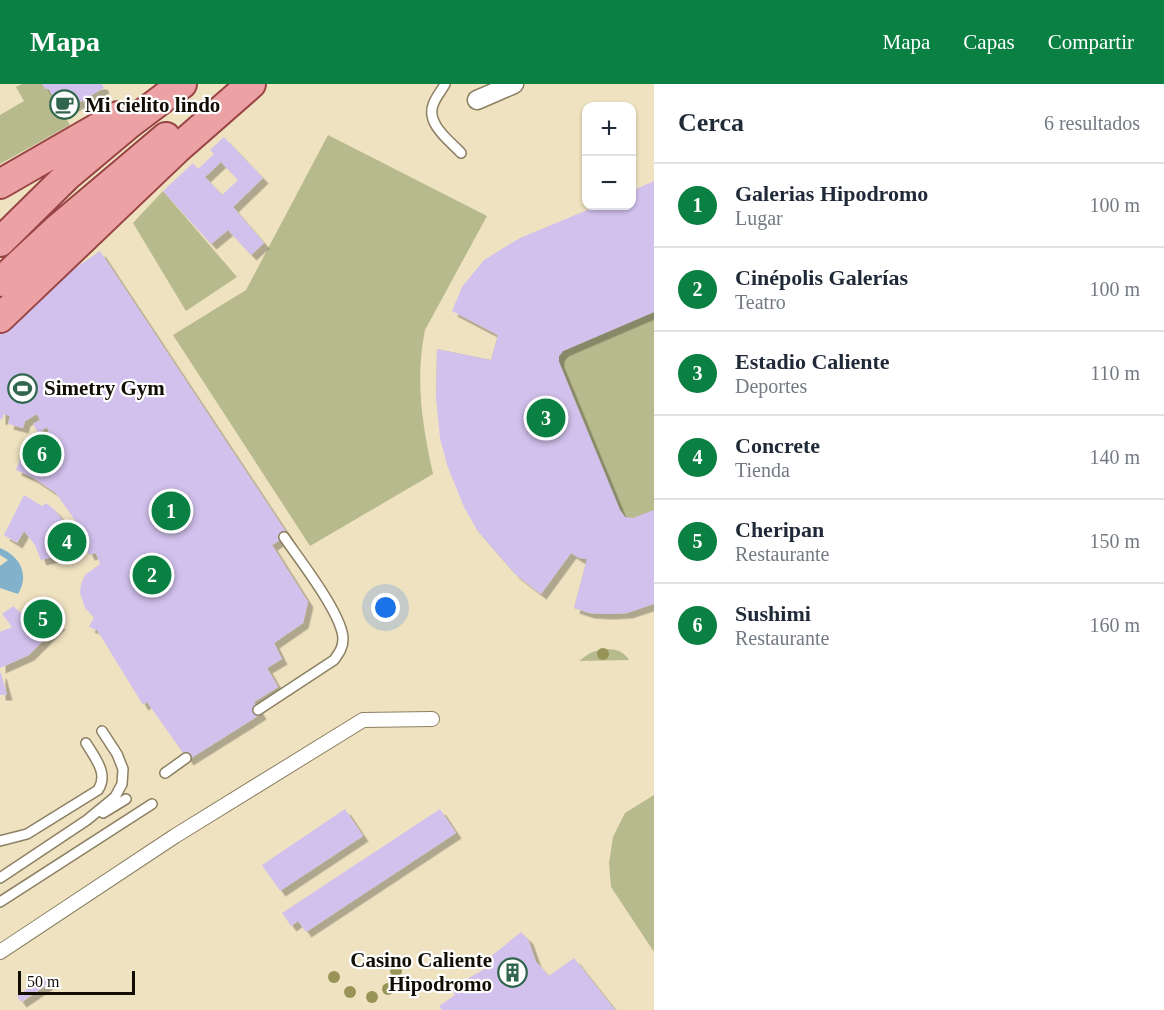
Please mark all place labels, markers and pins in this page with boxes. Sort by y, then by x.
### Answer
cafe icon: Mi cielito lindo [48,89,80,121]
place label: Mi cielito lindo [85,93,220,117]
sports icon: Simetry Gym [7,372,39,404]
place label: Simetry Gym [44,376,165,400]
pin: 3 [526,396,566,440]
pin: 6 [22,432,62,476]
pin: 1 [152,488,190,534]
pin: 4 [48,520,86,564]
pin: 2 [132,552,172,598]
pin: 5 [24,596,63,642]
place label: Casino Caliente Hipodromo [350,948,492,996]
building icon: Casino Caliente Hipodromo [497,956,529,988]

